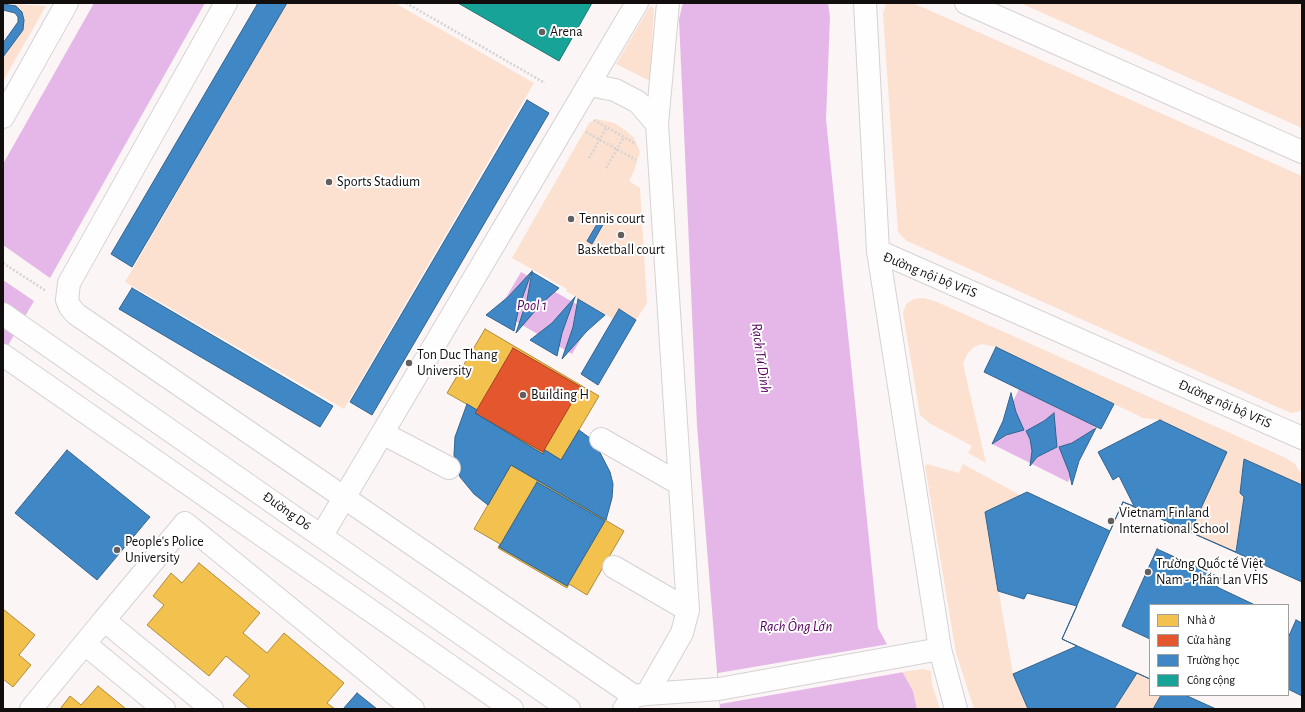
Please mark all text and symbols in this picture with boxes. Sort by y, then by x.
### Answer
place label: Arena [550,24,583,40]
marker: Arena [537,27,547,37]
place label: Sports Stadium [337,174,420,190]
marker: Sports Stadium [324,177,334,187]
place label: Tennis court [579,211,645,227]
marker: Tennis court [566,214,576,224]
marker: Basketball court [616,230,626,240]
place label: Basketball court [577,242,665,258]
street label: Đường nội bộ VFiS [880,248,980,302]
water label: Pool 1 [517,296,547,314]
water label: Rạch Tư Dinh [747,322,775,394]
place label: Ton Duc Thang University [417,347,497,380]
marker: Ton Duc Thang University [404,358,414,368]
street label: Đường nội bộ VFiS [1176,376,1274,432]
place label: Building H [531,387,589,403]
marker: Building H [518,390,528,400]
street label: Đường D6 [259,488,315,534]
place label: Vietnam Finland International School [1119,505,1229,538]
marker: Vietnam Finland International School [1106,516,1116,526]
place label: People's Police University [125,534,204,566]
marker: People's Police University [112,545,122,555]
place label: Trường Quốc tế Việt Nam - Phần Lan VFIS [1156,556,1268,588]
marker: Trường Quốc tế Việt Nam - Phần Lan VFIS [1143,567,1153,577]
legend [1149,604,1289,696]
text: Nhà ở [1187,614,1215,626]
water label: Rạch Ông Lớn [760,617,832,635]
text: Cửa hàng [1187,634,1231,646]
text: Trường học [1187,654,1239,666]
text: Công cộng [1187,674,1235,686]

